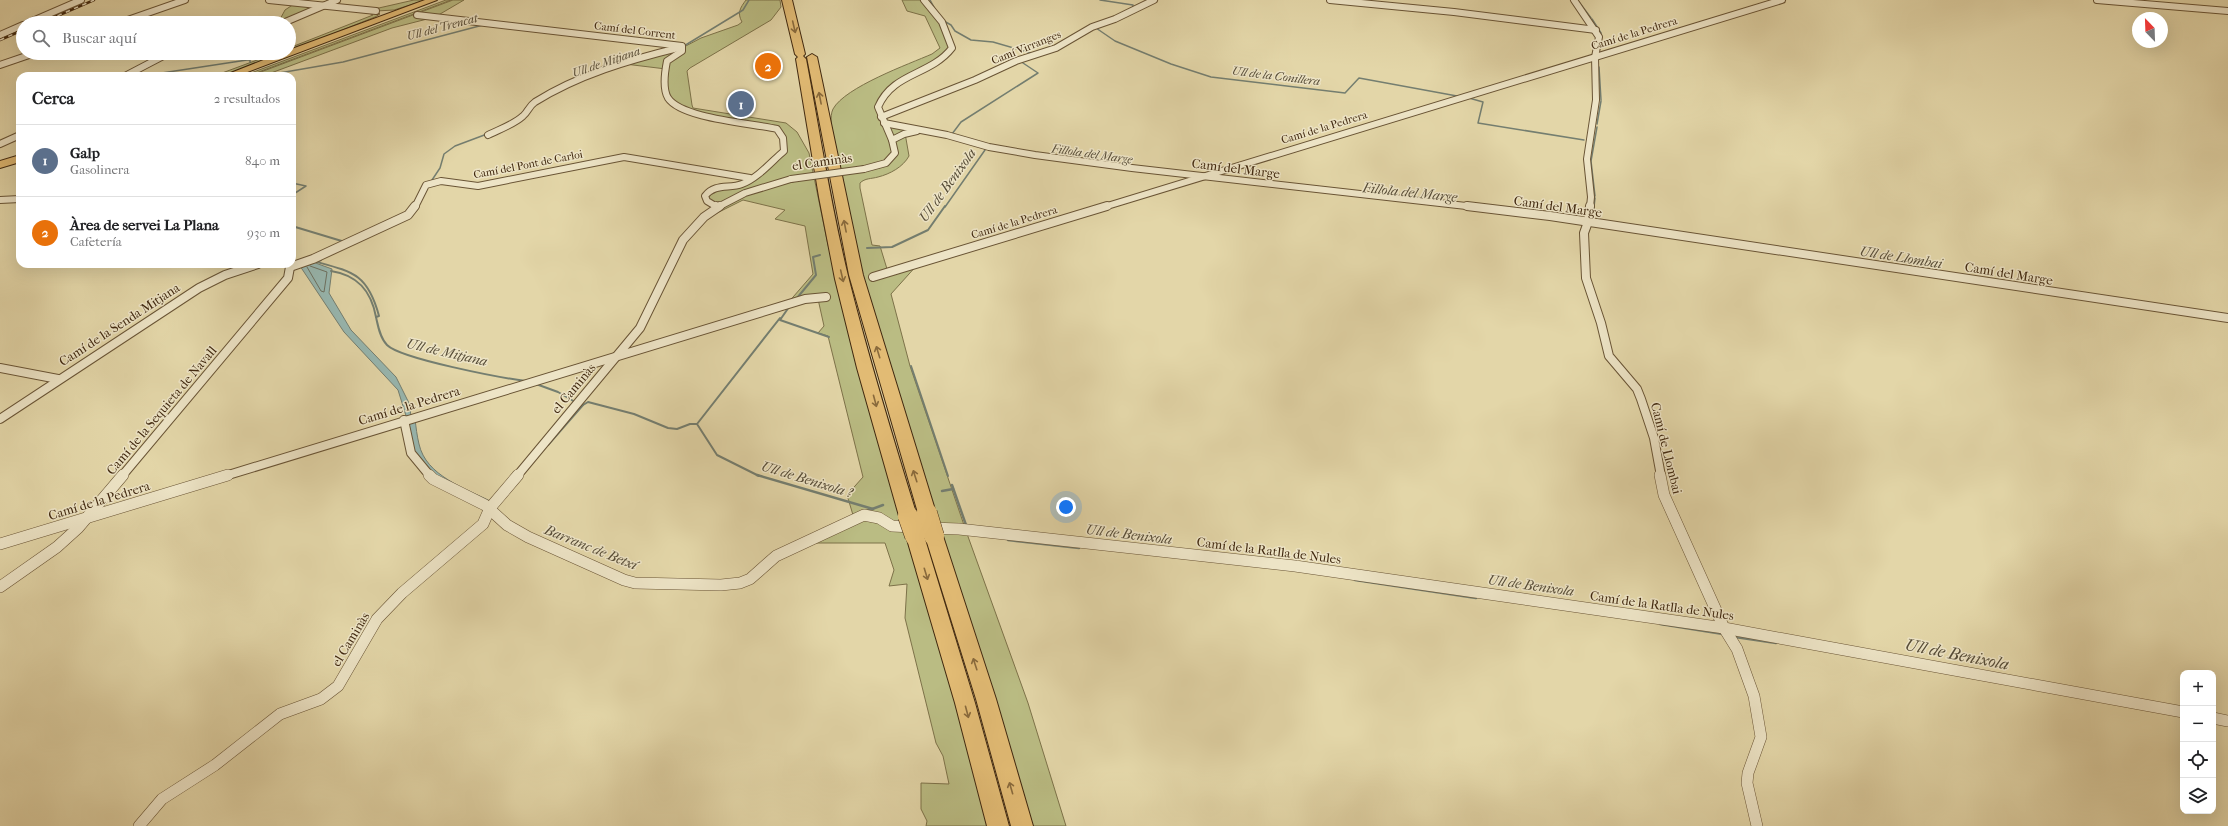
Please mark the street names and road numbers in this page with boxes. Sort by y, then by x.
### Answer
street label: Camí de la Pedrera [1590,14,1680,53]
street label: Camí del Corrent [593,19,676,42]
street label: Camí Virranges [990,28,1063,67]
street label: Camí de la Pedrera [1280,108,1370,147]
street label: Camí del Pont de Carloi [472,147,585,181]
street label: el Caminàs [791,150,853,173]
street label: Camí del Marge [1191,156,1281,181]
street label: Camí del Marge [1513,193,1604,220]
street label: Camí de la Pedrera [970,203,1060,242]
street label: Camí del Marge [1964,259,2055,288]
street label: Camí de la Senda Mitjana [56,279,183,369]
street label: Camí de la Sequieta de Navall [103,343,220,478]
street label: el Caminàs [548,360,599,416]
street label: Camí de la Pedrera [357,383,463,428]
street label: Camí de Llombai [1648,401,1685,496]
street label: Camí de la Pedrera [47,478,153,523]
street label: Camí de la Ratlla de Nules [1196,534,1342,567]
street label: Camí de la Ratlla de Nules [1589,588,1735,623]
street label: el Caminàs [328,609,373,669]

